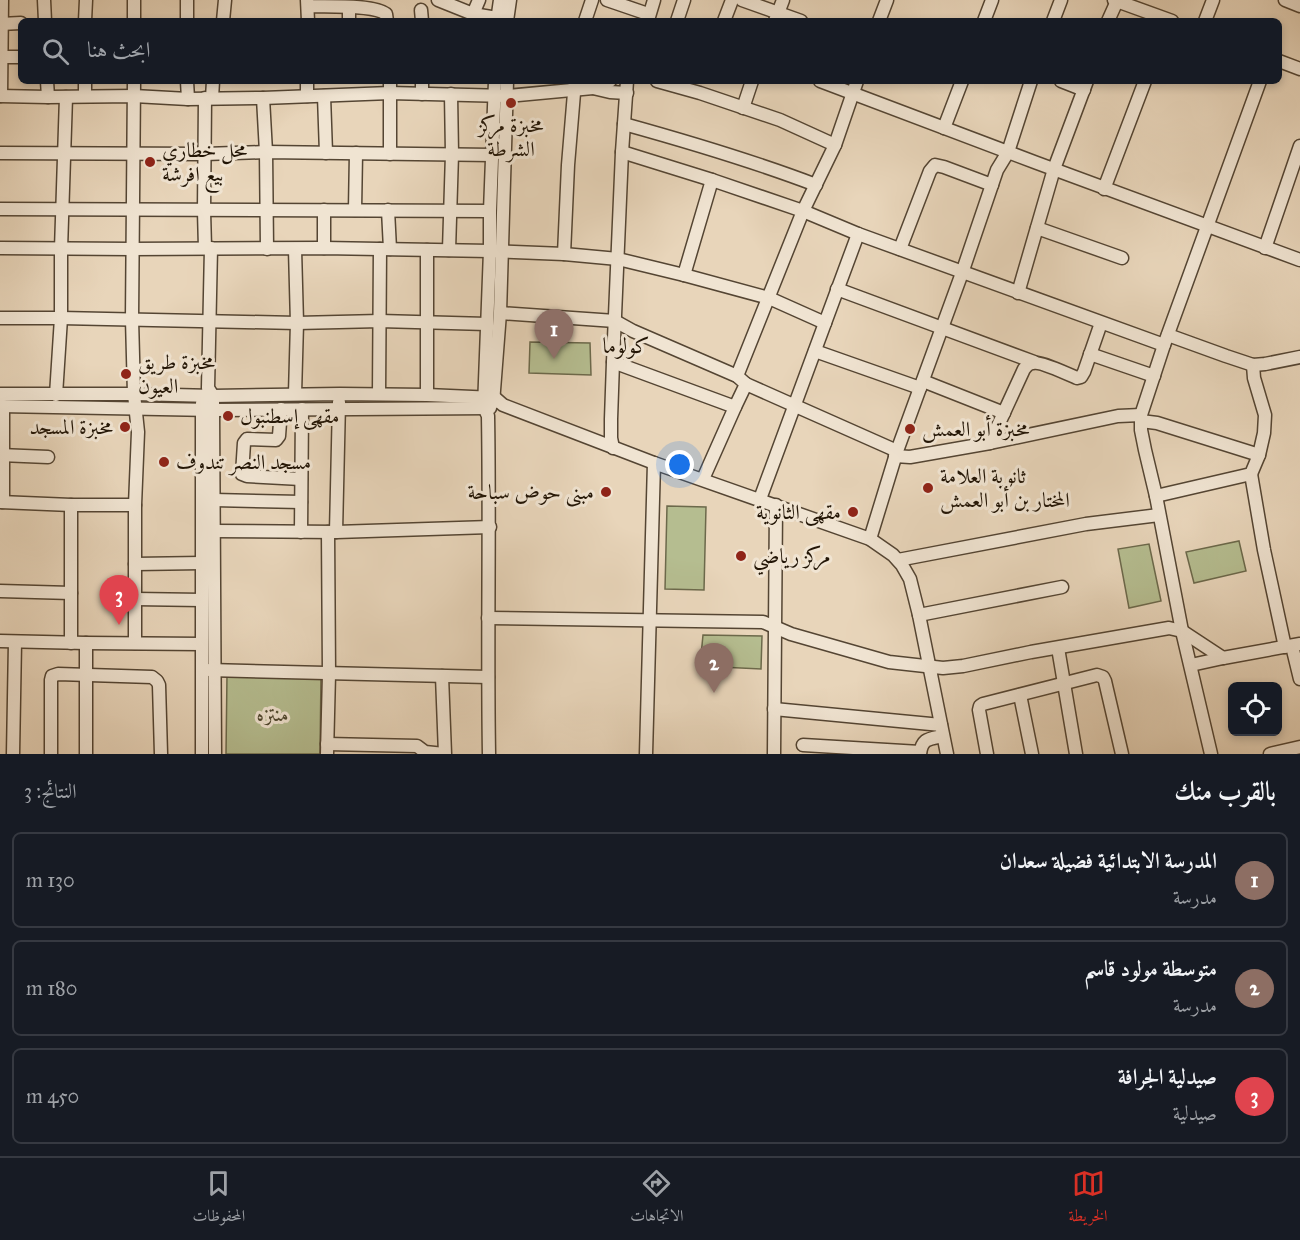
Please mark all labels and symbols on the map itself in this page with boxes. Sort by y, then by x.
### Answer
marker: مخبزة مركز الشرطة [504,96,518,110]
place label: مخبزة مركز الشرطة [476,112,544,163]
place label: محل خطاري بيع افرشة [162,137,248,193]
marker: محل خطاري بيع افرشة [143,155,157,169]
pin: 1 [534,310,574,359]
district label: كولوما [602,332,650,359]
place label: مخبزة طريق العيون [138,349,215,399]
marker: مخبزة طريق العيون [119,367,133,381]
place label: مقهى إسطنبول [240,403,339,430]
marker: مقهى إسطنبول [221,409,235,423]
place label: مخبزة المسجد [30,414,113,440]
place label: مخبزة أبو العمش [922,414,1030,443]
marker: مخبزة المسجد [118,420,132,434]
marker: مخبزة أبو العمش [903,422,917,436]
place label: مسجد النصر تندوف [176,449,311,476]
your location [665,450,694,479]
marker: مسجد النصر تندوف [157,455,171,469]
place label: ثانوية العلامة المختار بن أبو العمش [940,463,1070,514]
place label: مبنى حوض سباحة [467,479,594,507]
marker: ثانوية العلامة المختار بن أبو العمش [921,481,935,495]
marker: مبنى حوض سباحة [599,485,613,499]
place label: مقهى الثانوية [756,499,841,526]
marker: مقهى الثانوية [846,505,860,519]
place label: مركز رياضي [753,543,830,576]
marker: مركز رياضي [734,549,748,563]
pin: 3 [100,576,138,625]
pin: 2 [694,644,734,693]
park label: منتزه [257,701,289,727]

